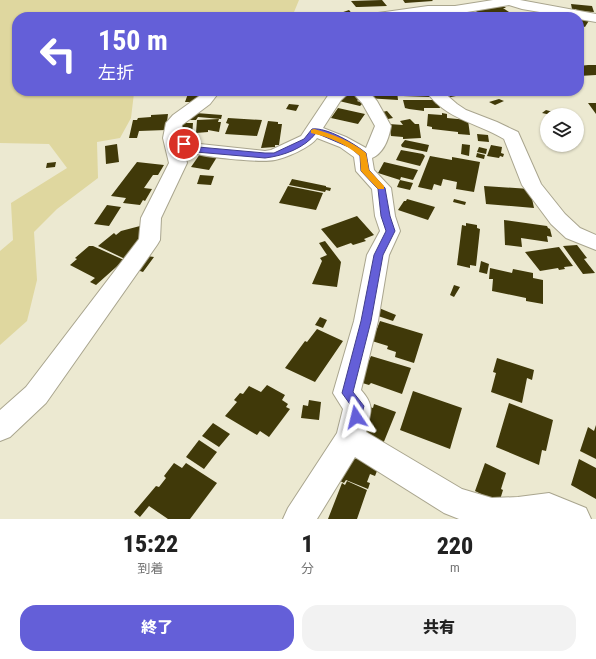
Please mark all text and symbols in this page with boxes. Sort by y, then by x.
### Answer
text: 150 m [98,24,168,57]
icon: left [32,28,84,80]
text: 左折 [98,62,134,83]
map controls [540,108,584,152]
button: layers [540,108,584,152]
pin [167,127,201,161]
icon: arrive [173,133,195,155]
position arrow [335,396,377,438]
text: 15:22 [123,530,178,558]
text: 1 [301,530,314,558]
text: 220 [437,532,473,560]
text: m [450,560,460,575]
text: 到着 [137,561,163,576]
text: 分 [301,561,314,576]
button: 終了 [20,605,294,651]
button: 共有 [302,605,576,651]

